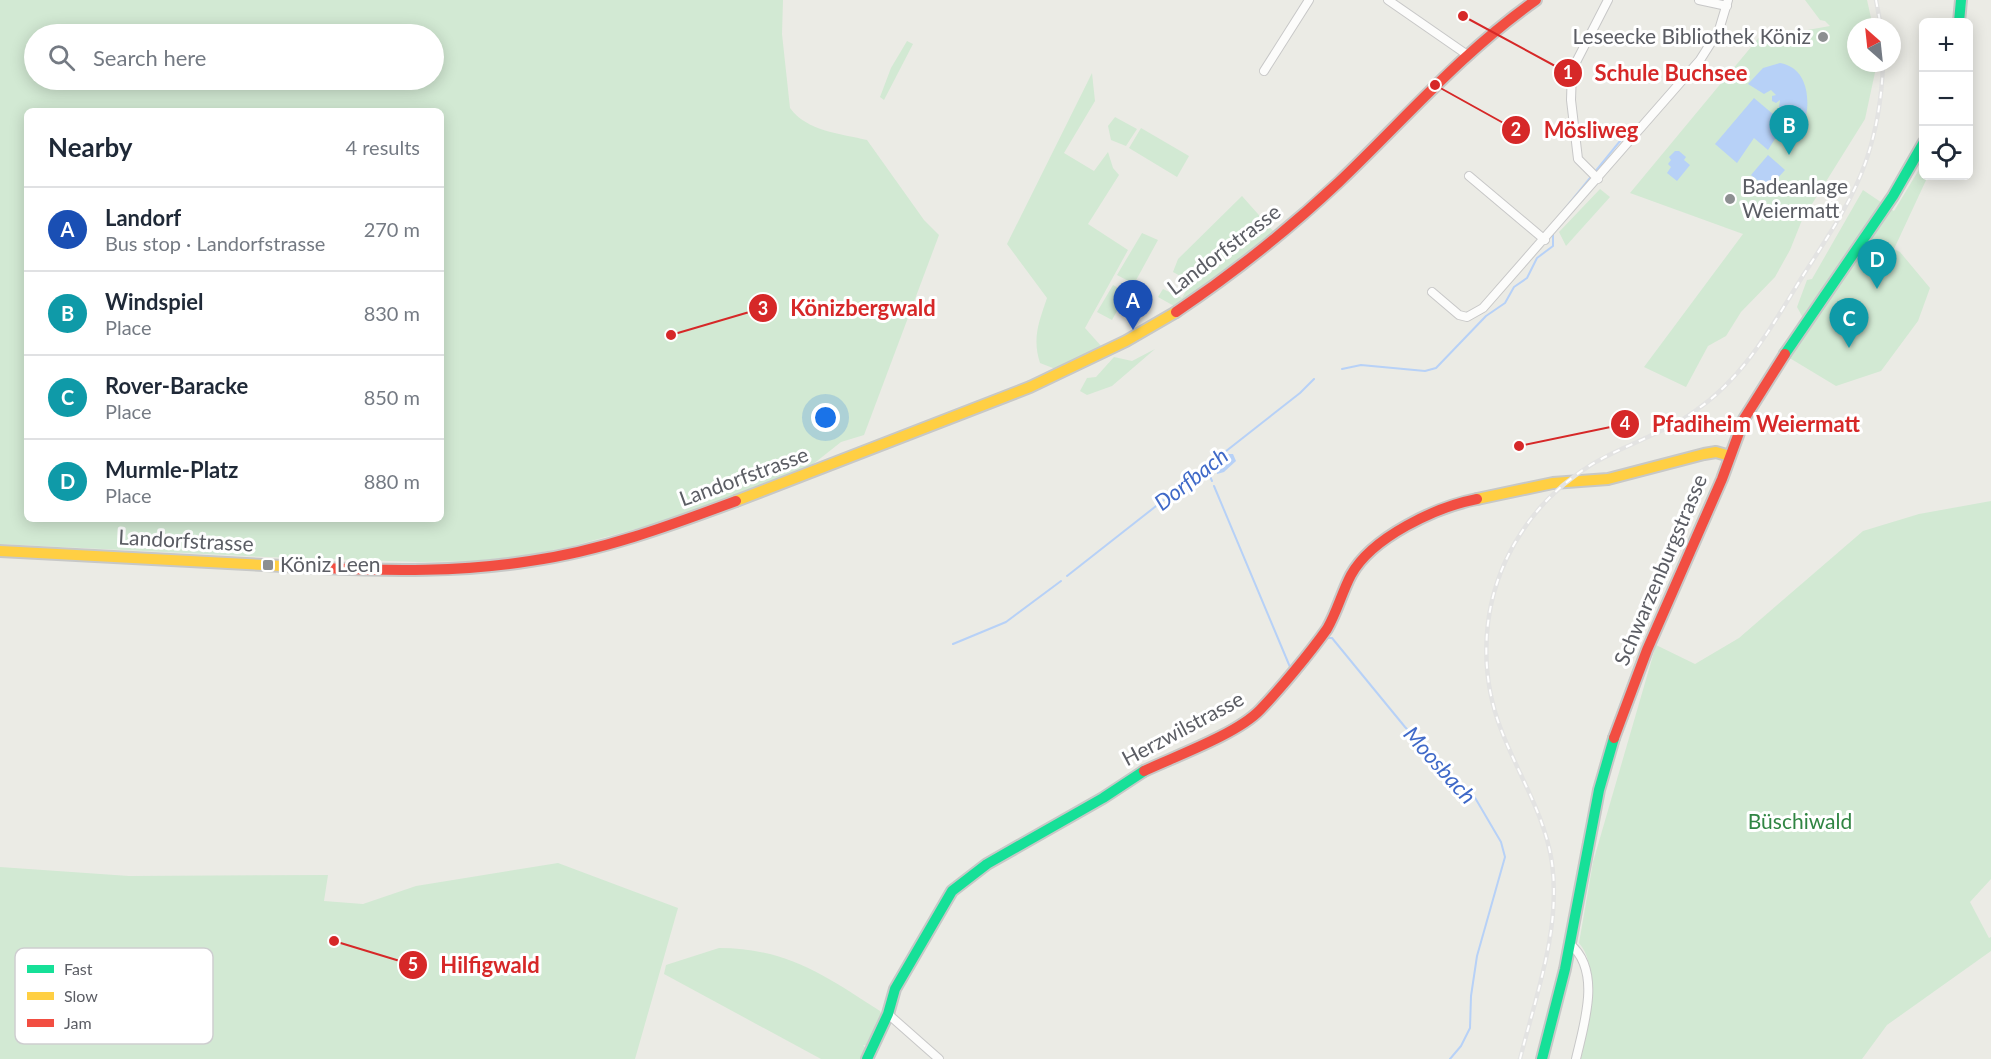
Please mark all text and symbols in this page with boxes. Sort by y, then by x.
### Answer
north arrow [1847,18,1901,72]
map controls [1919,18,1973,180]
button: + [1919,18,1973,72]
place label: Leseecke Bibliothek Köniz [1573,23,1811,48]
search box [24,24,444,90]
marker: Leseecke Bibliothek Köniz [1816,30,1830,44]
icon: search [45,41,78,74]
text: Search here [93,44,206,71]
callout: Schule Buchsee [1553,53,1760,93]
text: Schule Buchsee [1595,59,1748,86]
text: 1 [1563,61,1573,83]
button: − [1919,72,1973,126]
pin: B [1770,106,1808,155]
callout: Mösliweg [1501,110,1650,150]
text: Mösliweg [1544,116,1639,143]
text: 2 [1511,118,1521,140]
button: locate [1919,126,1973,180]
text: Nearby [48,131,133,163]
text: 4 results [345,135,420,159]
place label: Badeanlage Weiermatt [1742,173,1848,222]
marker: Badeanlage Weiermatt [1723,192,1737,206]
street label: Landorfstrasse [1161,198,1285,300]
text: Landorf [105,204,181,231]
text: A [61,217,74,241]
text: 270 m [364,217,420,241]
text: Bus stop · Landorfstrasse [105,231,325,255]
pin: D [1858,240,1896,289]
pin: A [1114,280,1152,330]
text: Windspiel [105,288,203,315]
callout: Könizbergwald [748,288,947,328]
text: Könizbergwald [790,294,936,321]
text: 3 [758,297,768,319]
pin: C [1830,298,1868,348]
text: B [61,301,74,325]
text: 830 m [364,301,420,325]
text: Place [105,315,152,339]
text: Rover-Baracke [105,372,248,399]
text: C [61,385,74,409]
text: 850 m [364,385,420,409]
text: Place [105,399,152,423]
your location [811,403,840,432]
callout: Pfadiheim Weiermatt [1610,404,1872,444]
text: Pfadiheim Weiermatt [1652,410,1861,437]
text: 4 [1620,412,1630,434]
street label: Landorfstrasse [676,441,811,510]
water label: Dorfbach [1148,441,1233,516]
text: Murmle-Platz [105,456,238,483]
text: D [60,469,75,493]
text: 880 m [364,469,420,493]
street label: Schwarzenburgstrasse [1608,470,1711,669]
text: Place [105,483,152,507]
street label: Landorfstrasse [118,523,254,556]
place label: Köniz Leen [280,551,381,576]
marker: Köniz Leen [261,558,275,572]
street label: Herzwilstrasse [1117,685,1247,770]
water label: Moosbach [1399,720,1482,809]
park label: Büschiwald [1748,808,1852,833]
callout: Hilfigwald [398,945,552,985]
legend [15,948,213,1044]
text: Hilfigwald [440,951,540,978]
text: 5 [408,953,418,975]
text: Fast [64,959,93,978]
text: Slow [64,986,98,1005]
text: Jam [64,1013,92,1032]

